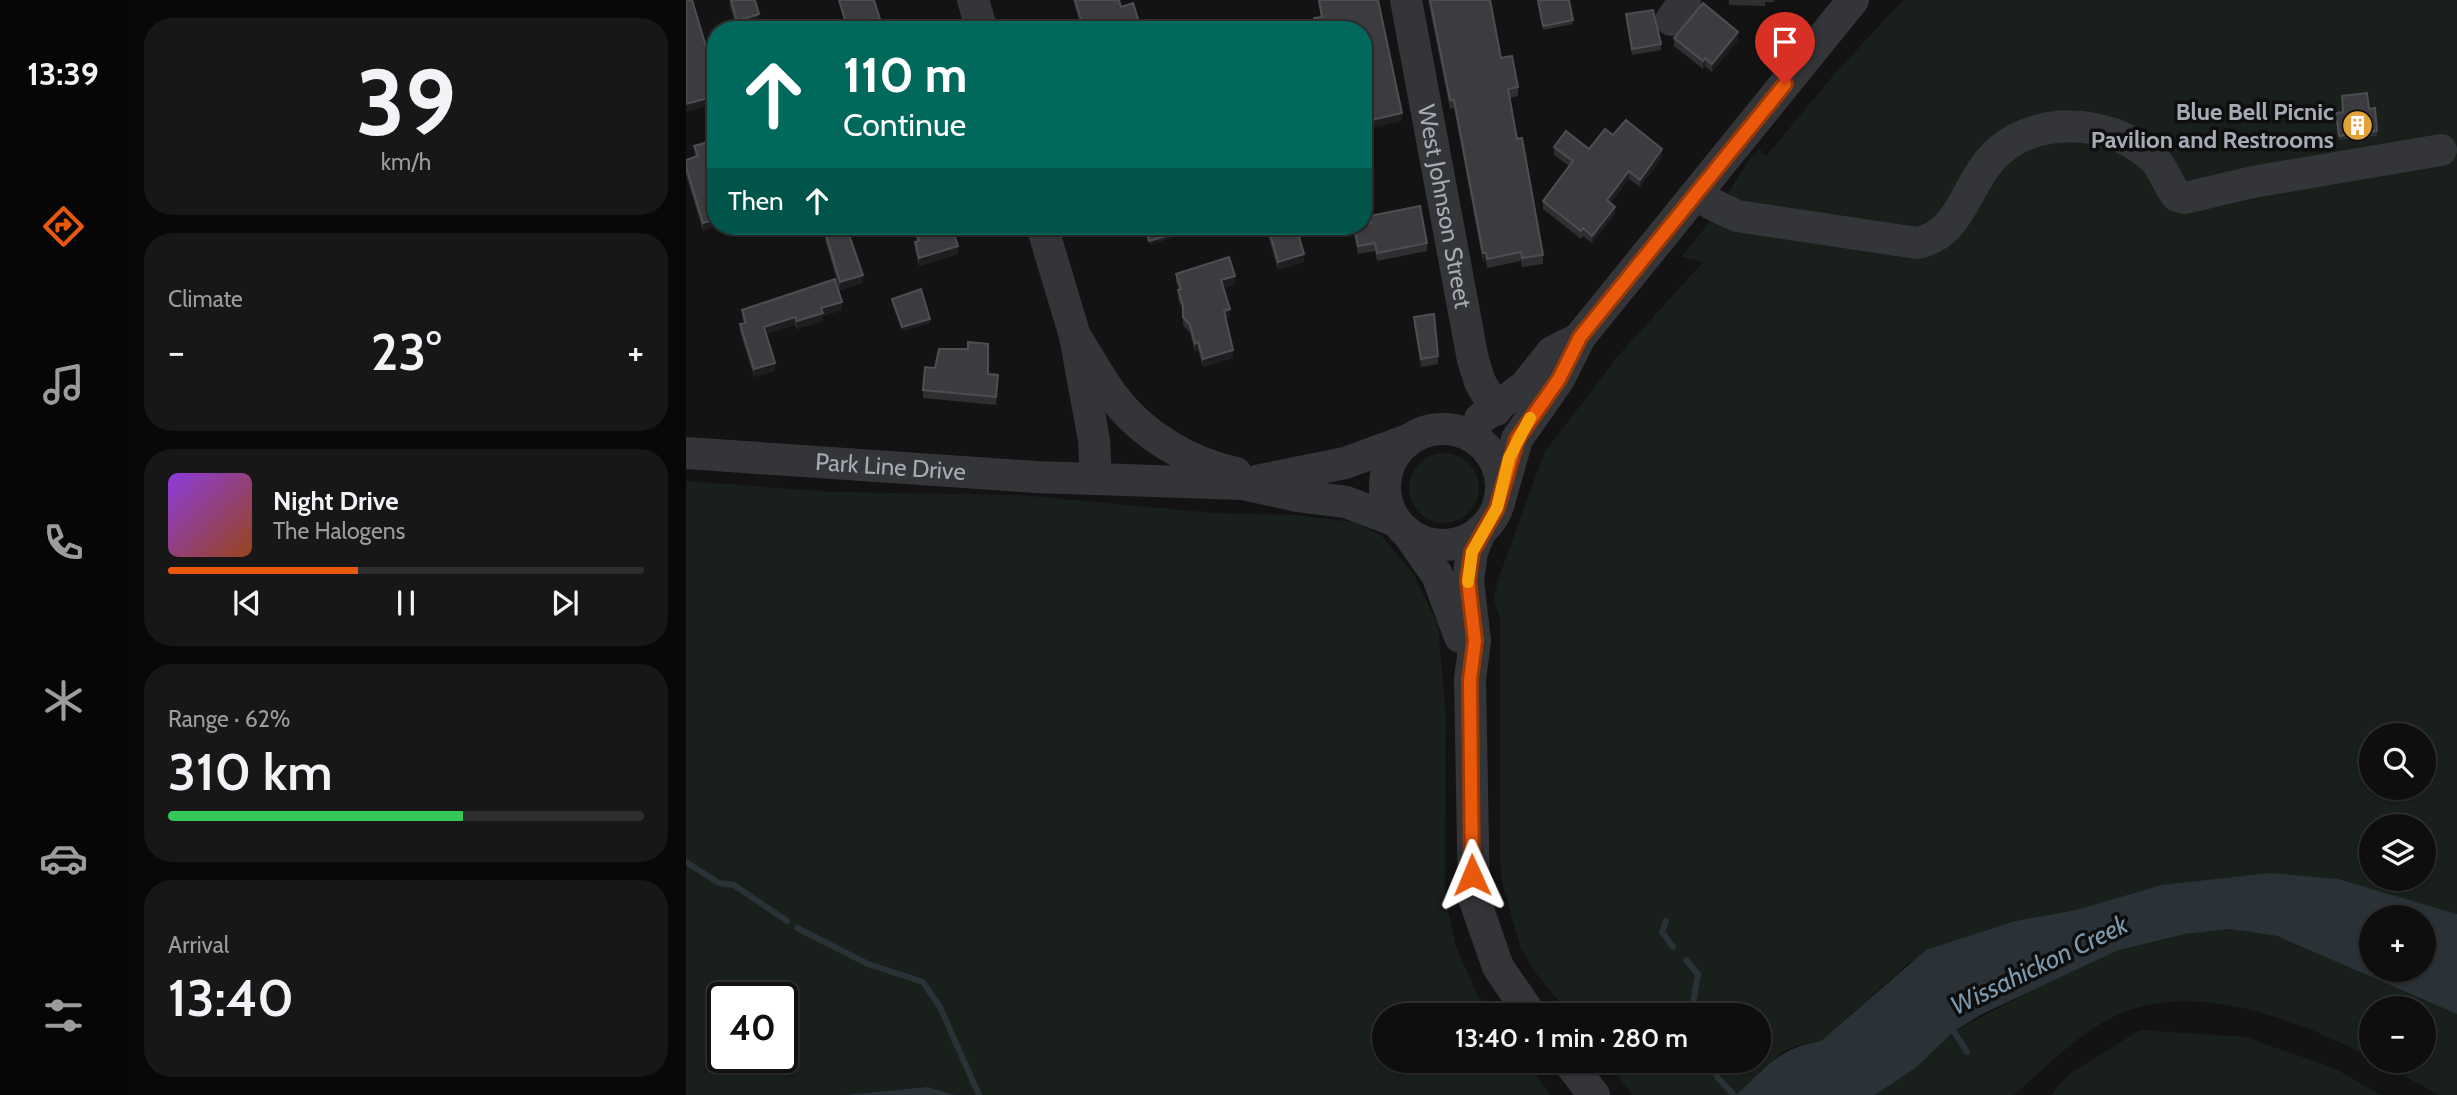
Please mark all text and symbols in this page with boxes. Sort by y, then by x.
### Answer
pin [1755,12.0,1815,84]
icon: arrive [1766,23,1804,61]
text: 110 m [843,45,967,104]
text: 39 [356,47,456,158]
icon: ahead [728,49,819,140]
text: 13:39 [27,54,99,93]
place label: Blue Bell Picnic Pavilion and Restrooms [2091,97,2334,154]
street label: West Johnson Street [1412,102,1478,311]
text: Continue [843,105,966,144]
building icon: Blue Bell Picnic Pavilion and Restrooms [2340,109,2374,143]
text: km/h [381,148,431,176]
icon: ahead [798,182,836,220]
text: Then [728,185,784,217]
icon: directions [39,202,88,251]
text: Climate [168,285,243,313]
text: 23° [371,320,441,383]
text: − [168,328,185,375]
text: + [627,328,644,375]
icon: music [39,360,88,409]
street label: Park Line Drive [814,447,967,486]
text: Night Drive [273,485,399,517]
text: The Halogens [273,517,405,545]
icon: phone [39,518,88,567]
icon: previous [228,584,266,622]
icon: pause [387,584,425,622]
icon: next [546,584,584,622]
icon: climate [39,676,88,725]
text: Range · 62% [168,705,291,733]
map controls [2359,723,2436,1073]
button: search [2359,723,2436,800]
text: 310 km [168,740,333,803]
button: layers [2359,814,2436,891]
icon: car [39,834,88,883]
position arrow [1435,838,1509,912]
button: + [2359,905,2436,982]
water label: Wissahickon Creek [1945,908,2134,1022]
text: Arrival [168,931,229,959]
text: 13:40 [168,966,294,1029]
speed limit sign: 40 [707,982,798,1073]
icon: filters [39,991,88,1040]
button: − [2359,996,2436,1073]
text: 13:40 · 1 min · 280 m [1455,1022,1688,1054]

